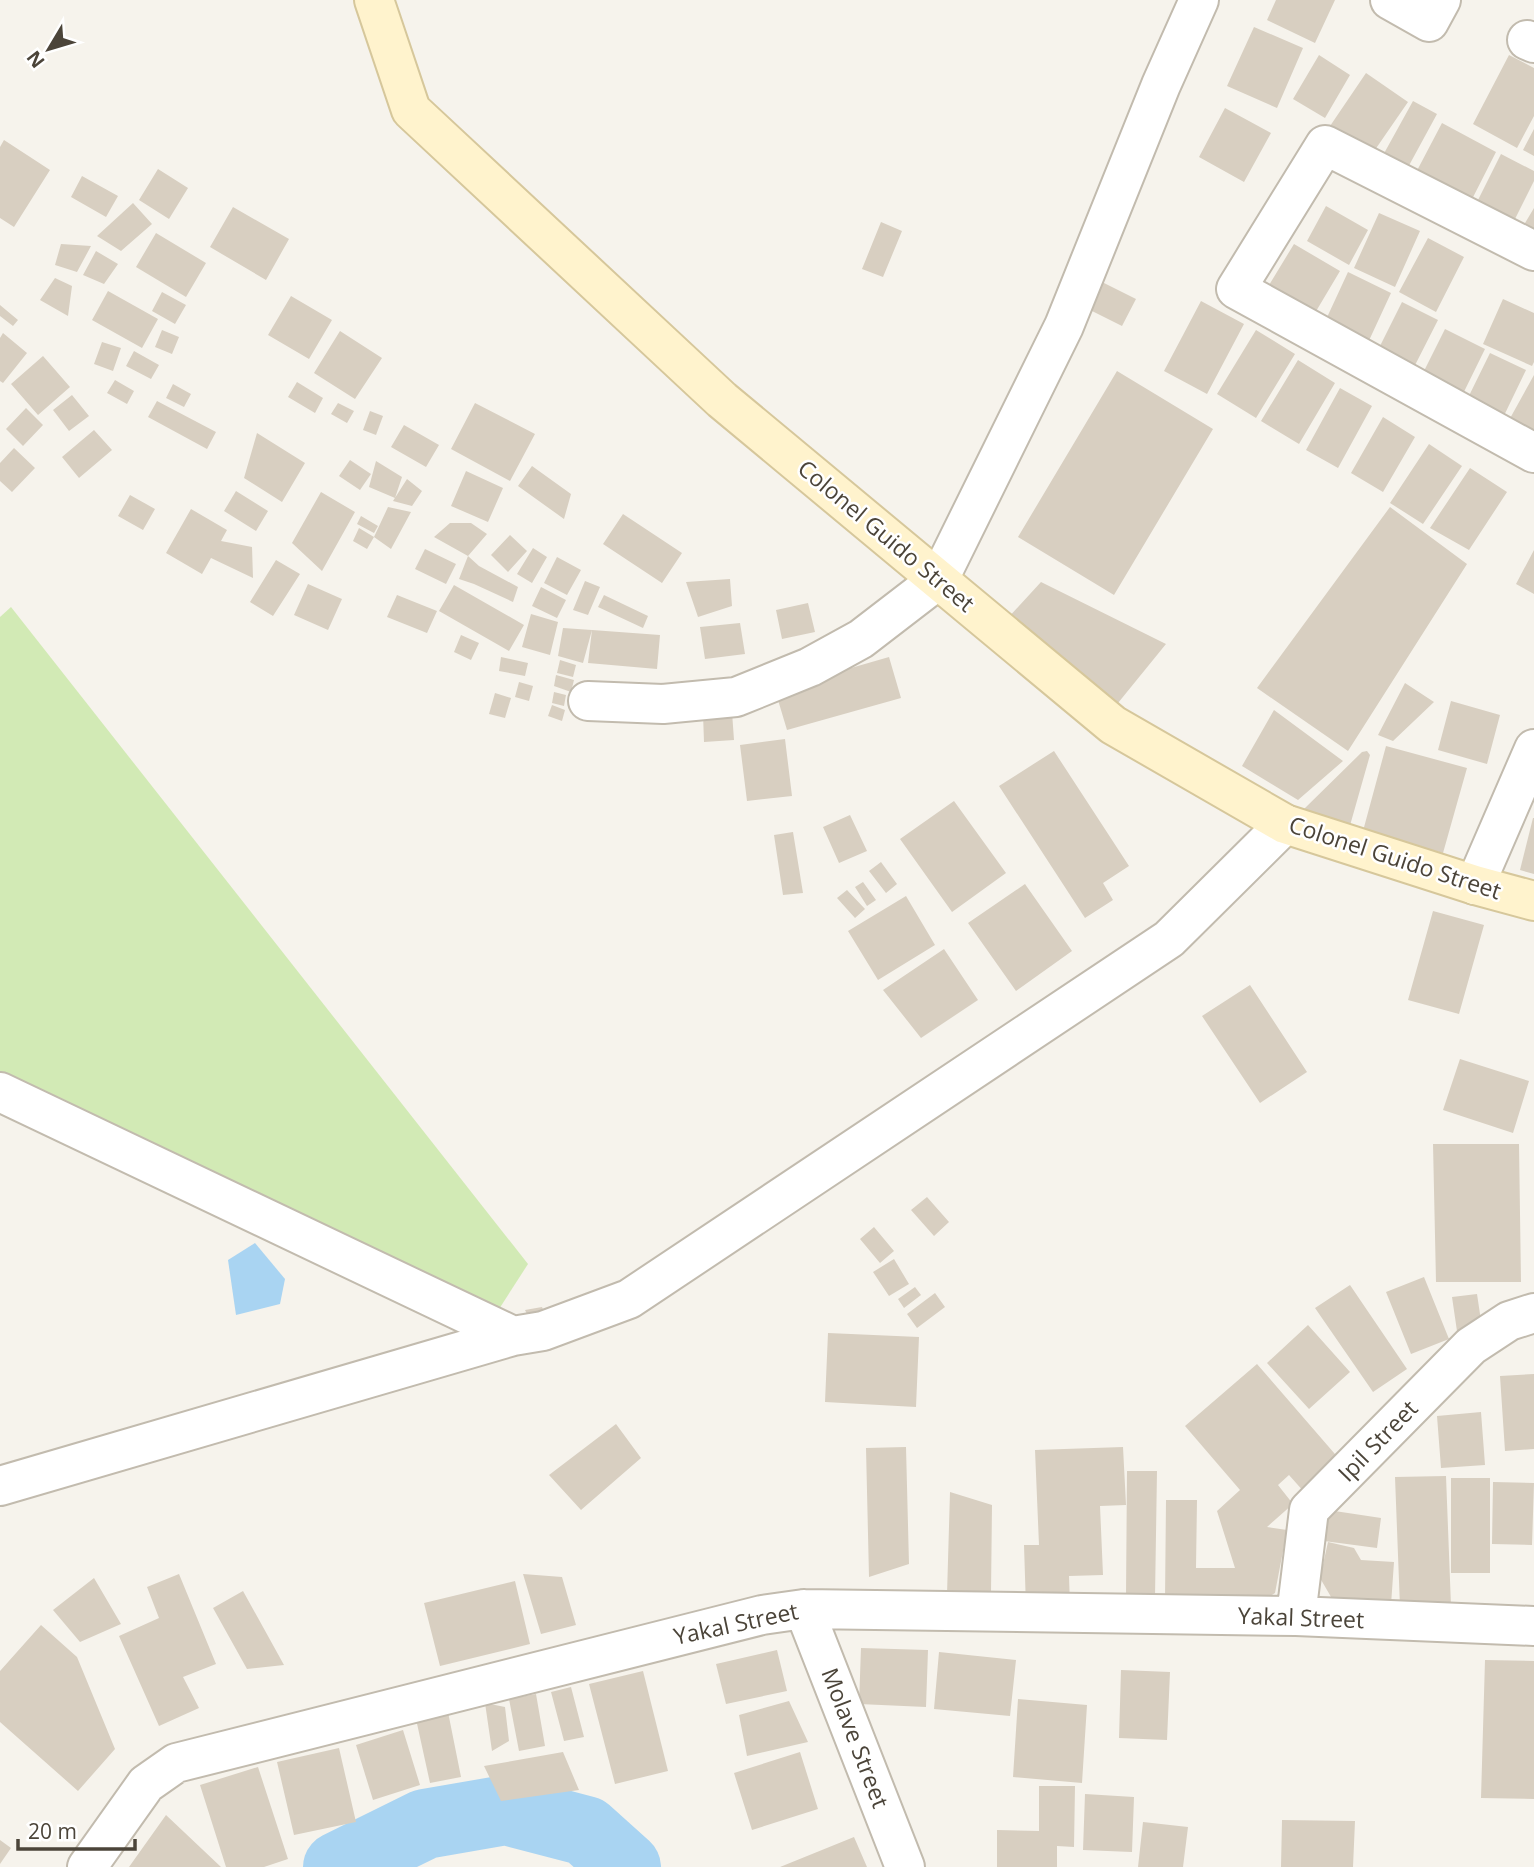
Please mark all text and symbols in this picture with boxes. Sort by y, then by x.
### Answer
north arrow [14,14,84,84]
text: N [21,45,51,74]
street label: Colonel Guido Street [792,452,982,619]
street label: Colonel Guido Street [1285,808,1506,906]
street label: Ipil Street [1330,1392,1424,1488]
street label: Yakal Street [671,1594,801,1652]
street label: Yakal Street [1237,1599,1365,1635]
street label: Molave Street [815,1663,897,1812]
scale bar [18,1808,135,1852]
text: 20 m [28,1817,77,1845]

